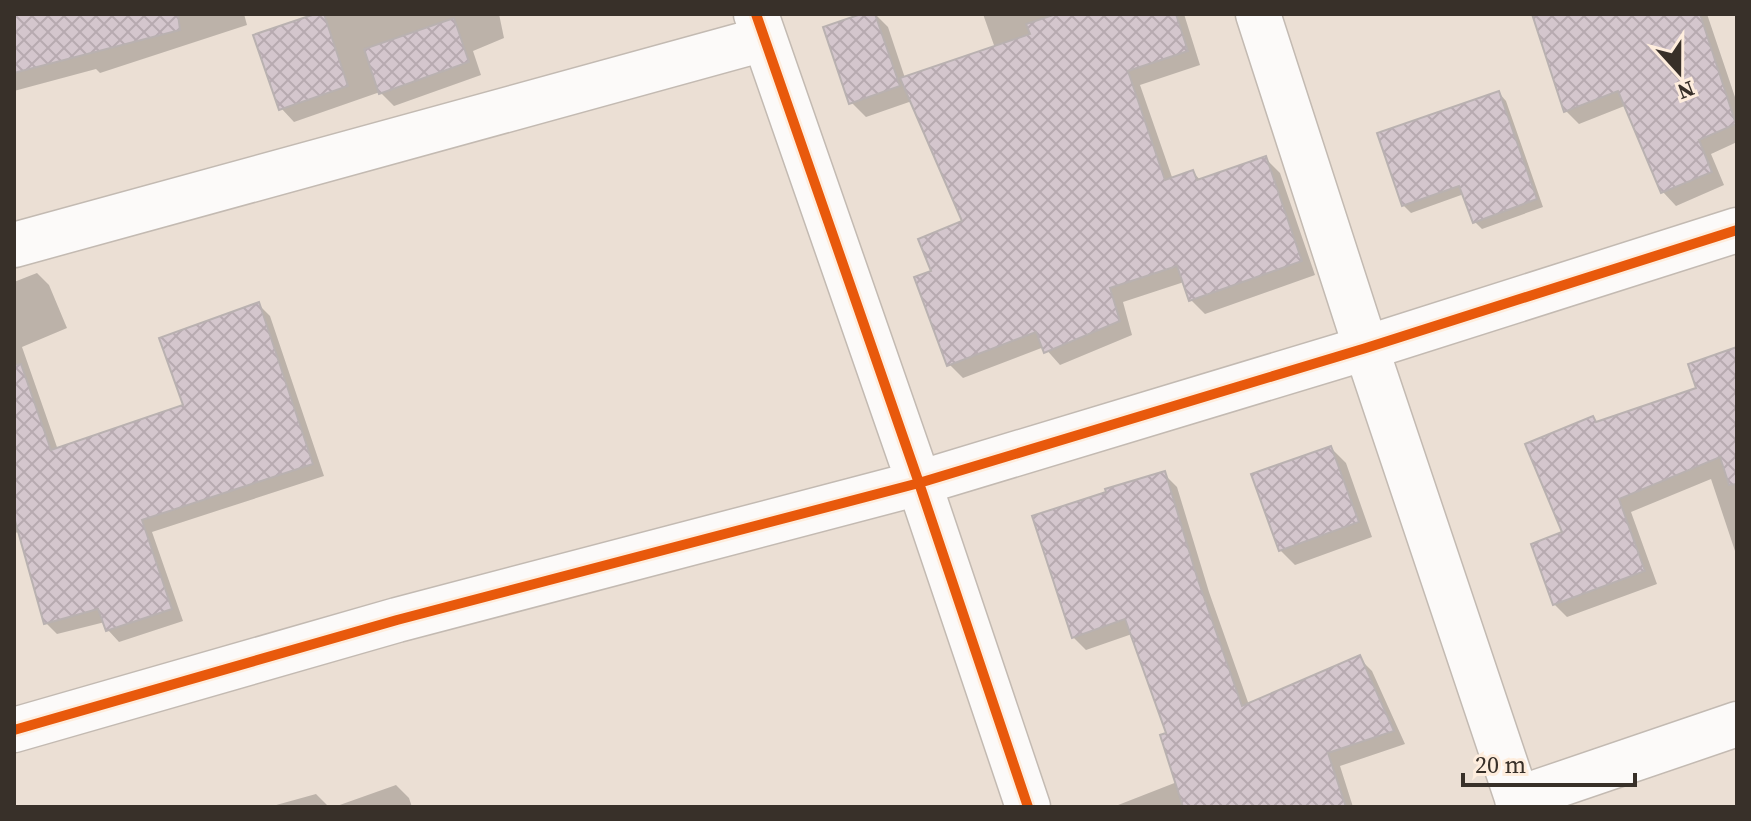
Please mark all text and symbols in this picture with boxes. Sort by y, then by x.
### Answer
north arrow [1639,32,1719,112]
text: N [1673,74,1699,108]
scale bar [1463,737,1635,787]
text: 20 m [1475,748,1526,781]

